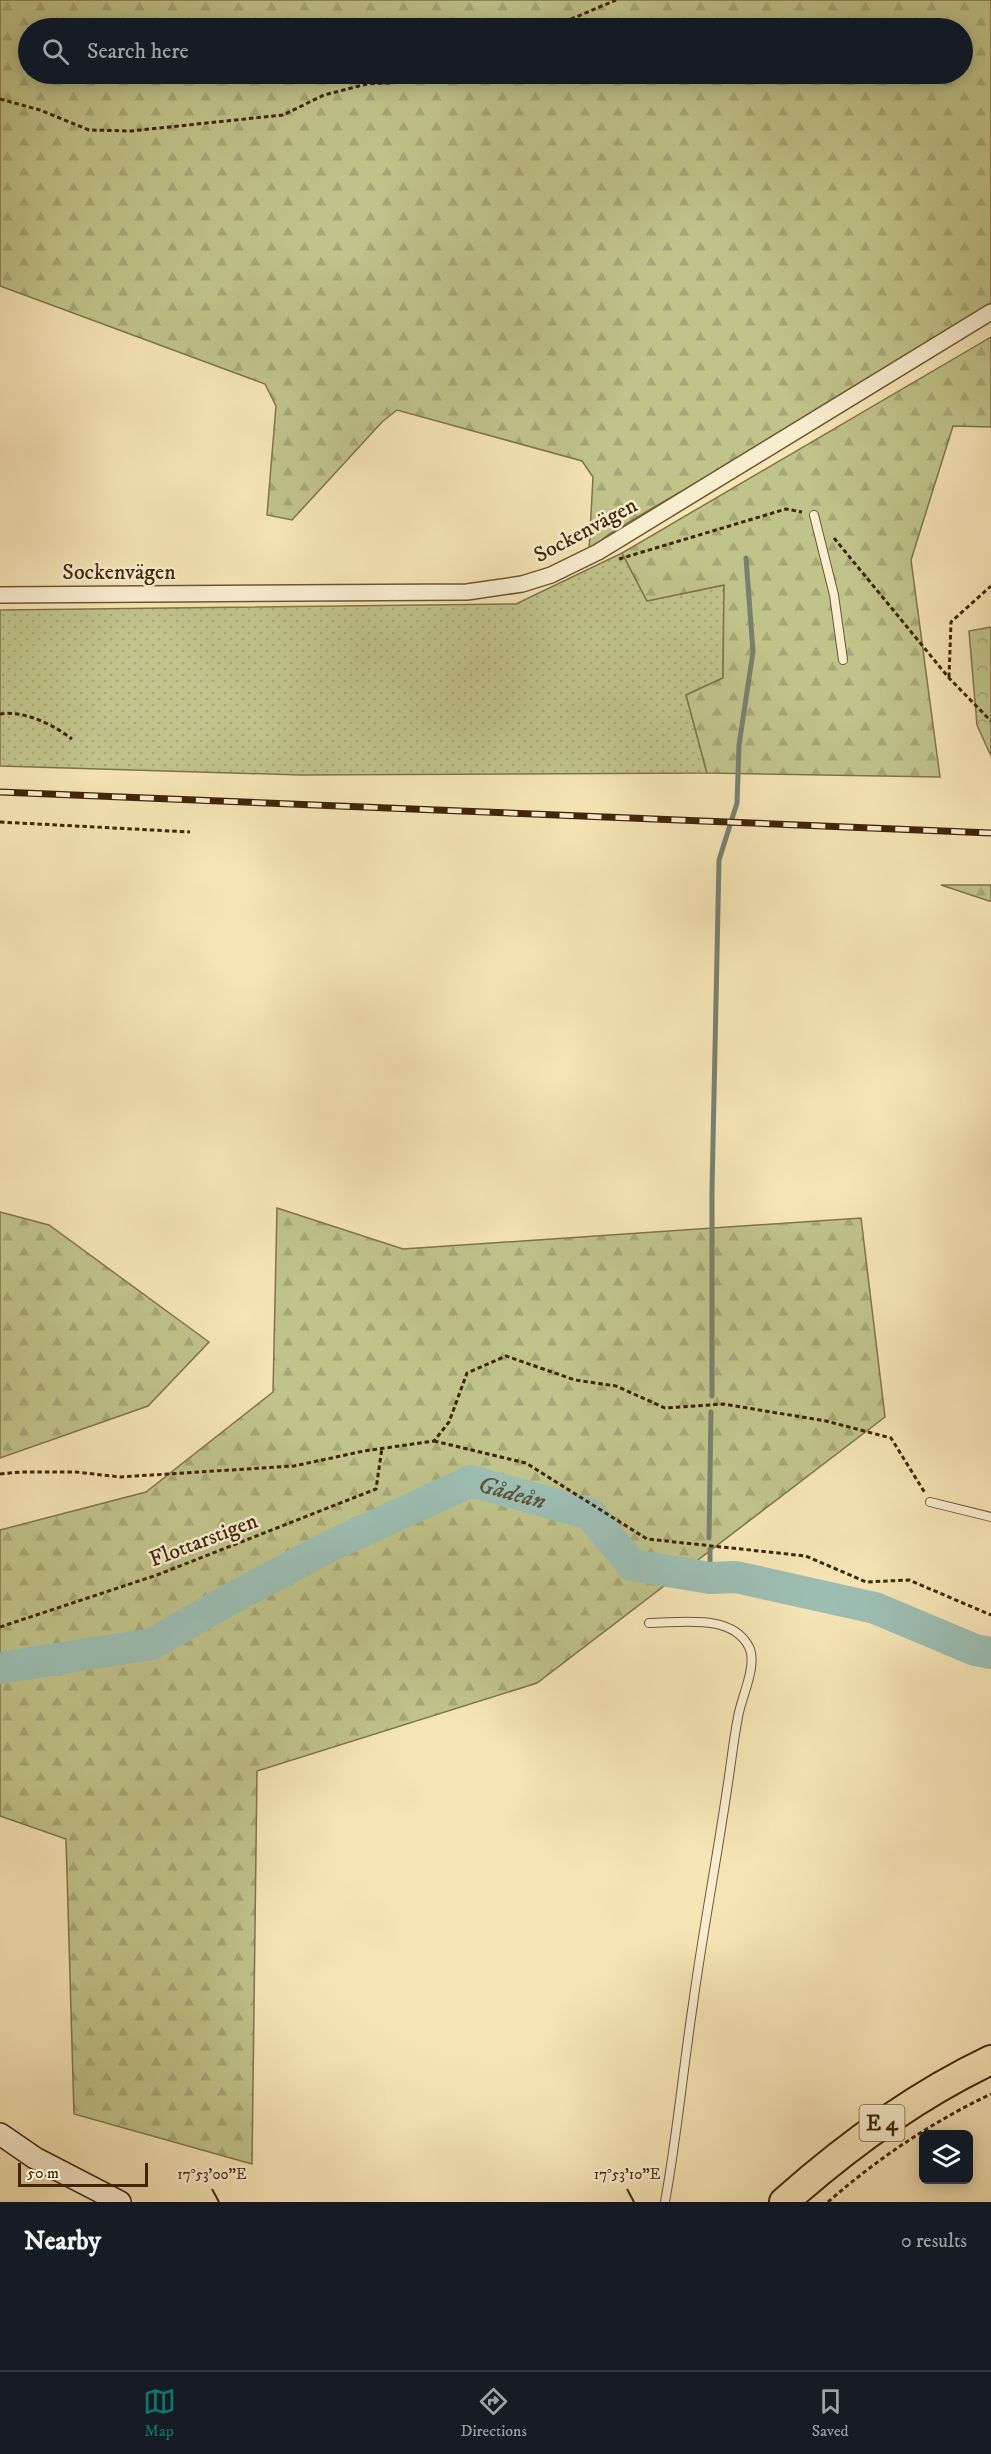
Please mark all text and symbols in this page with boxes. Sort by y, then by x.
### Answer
search box [18,18,973,84]
icon: search [39,35,72,68]
text: Search here [87,38,189,65]
street label: Sockenvägen [529,492,642,569]
street label: Sockenvägen [62,559,176,586]
water label: Gådeån [475,1470,549,1517]
street label: Flottarstigen [146,1507,262,1573]
road number: E 4 [860,2105,904,2141]
map controls [919,2130,973,2184]
button: layers [919,2130,973,2184]
scale bar [18,2160,148,2188]
text: 50 m [27,2163,59,2183]
text: 17°53'00"E [177,2165,247,2184]
text: 17°53'10"E [594,2165,661,2184]
text: Nearby [24,2225,101,2258]
text: 0 results [901,2229,967,2254]
tab: Map [143,2385,176,2441]
tab: Directions [461,2385,527,2441]
tab: Saved [812,2385,849,2441]

